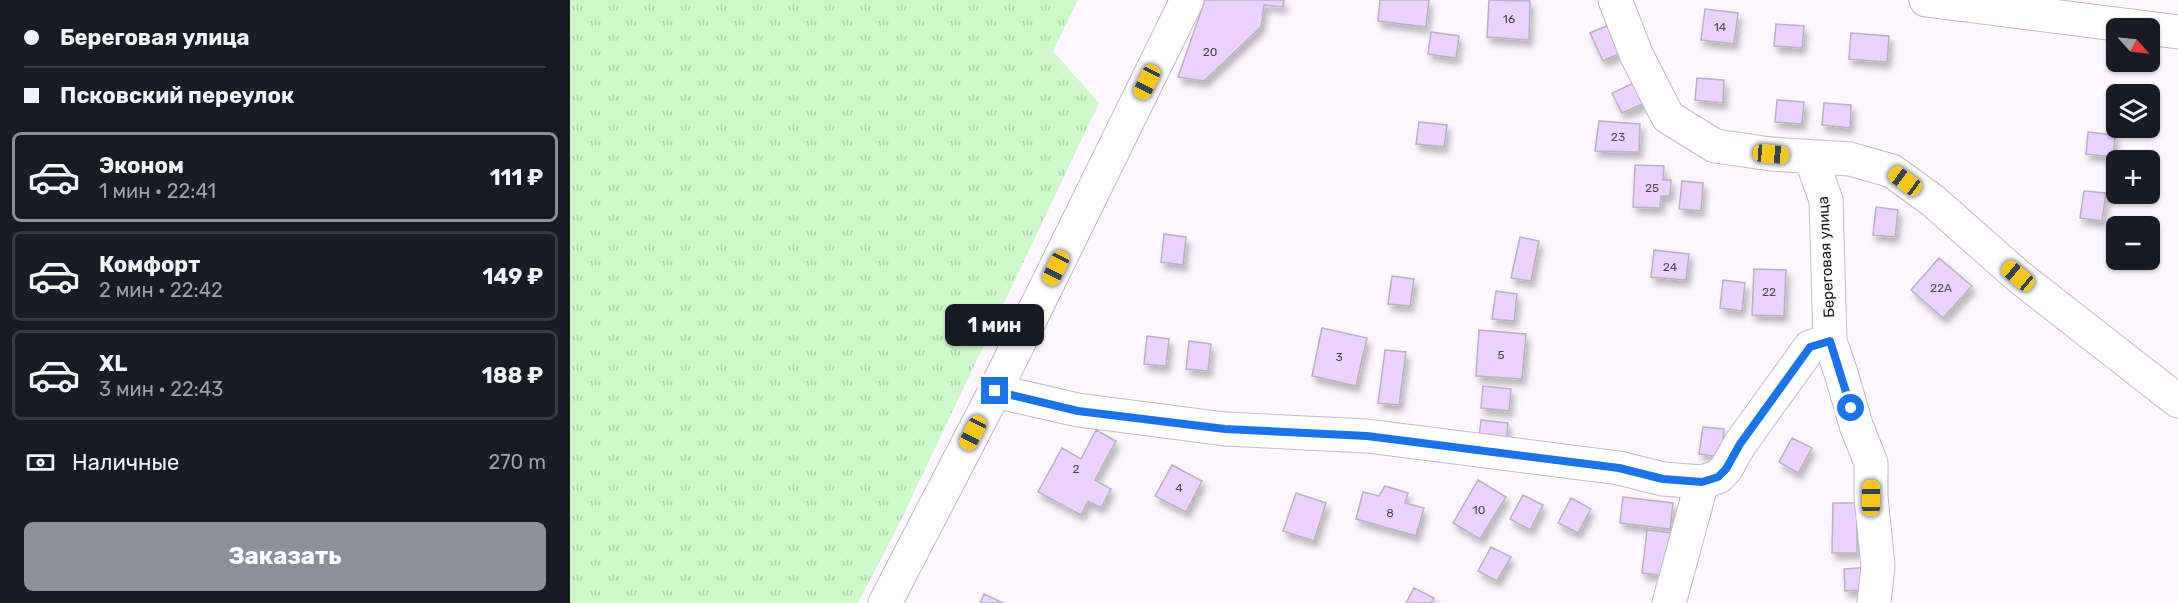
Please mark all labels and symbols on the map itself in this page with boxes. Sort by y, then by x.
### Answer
house number: 16 [1503,12,1515,26]
north arrow [2106,18,2160,72]
house number: 14 [1714,20,1727,34]
house number: 20 [1203,45,1217,59]
car [1131,62,1163,102]
house number: 23 [1611,130,1625,144]
car [1752,143,1790,165]
car [1885,163,1925,199]
house number: 25 [1645,181,1659,195]
street label: Береговая улица [1814,196,1838,318]
car [1040,248,1072,288]
car [1998,258,2038,294]
house number: 24 [1663,260,1678,274]
house number: 22А [1930,281,1952,295]
house number: 22 [1762,285,1776,299]
callout: 1 мин [946,304,1044,346]
house number: 5 [1497,348,1505,362]
house number: 3 [1335,350,1343,364]
route end [981,377,1008,404]
route start [1837,394,1864,421]
car [957,413,989,453]
house number: 2 [1072,462,1080,476]
car [1862,480,1880,516]
house number: 4 [1175,481,1183,495]
house number: 10 [1473,503,1485,517]
house number: 8 [1386,506,1394,520]

